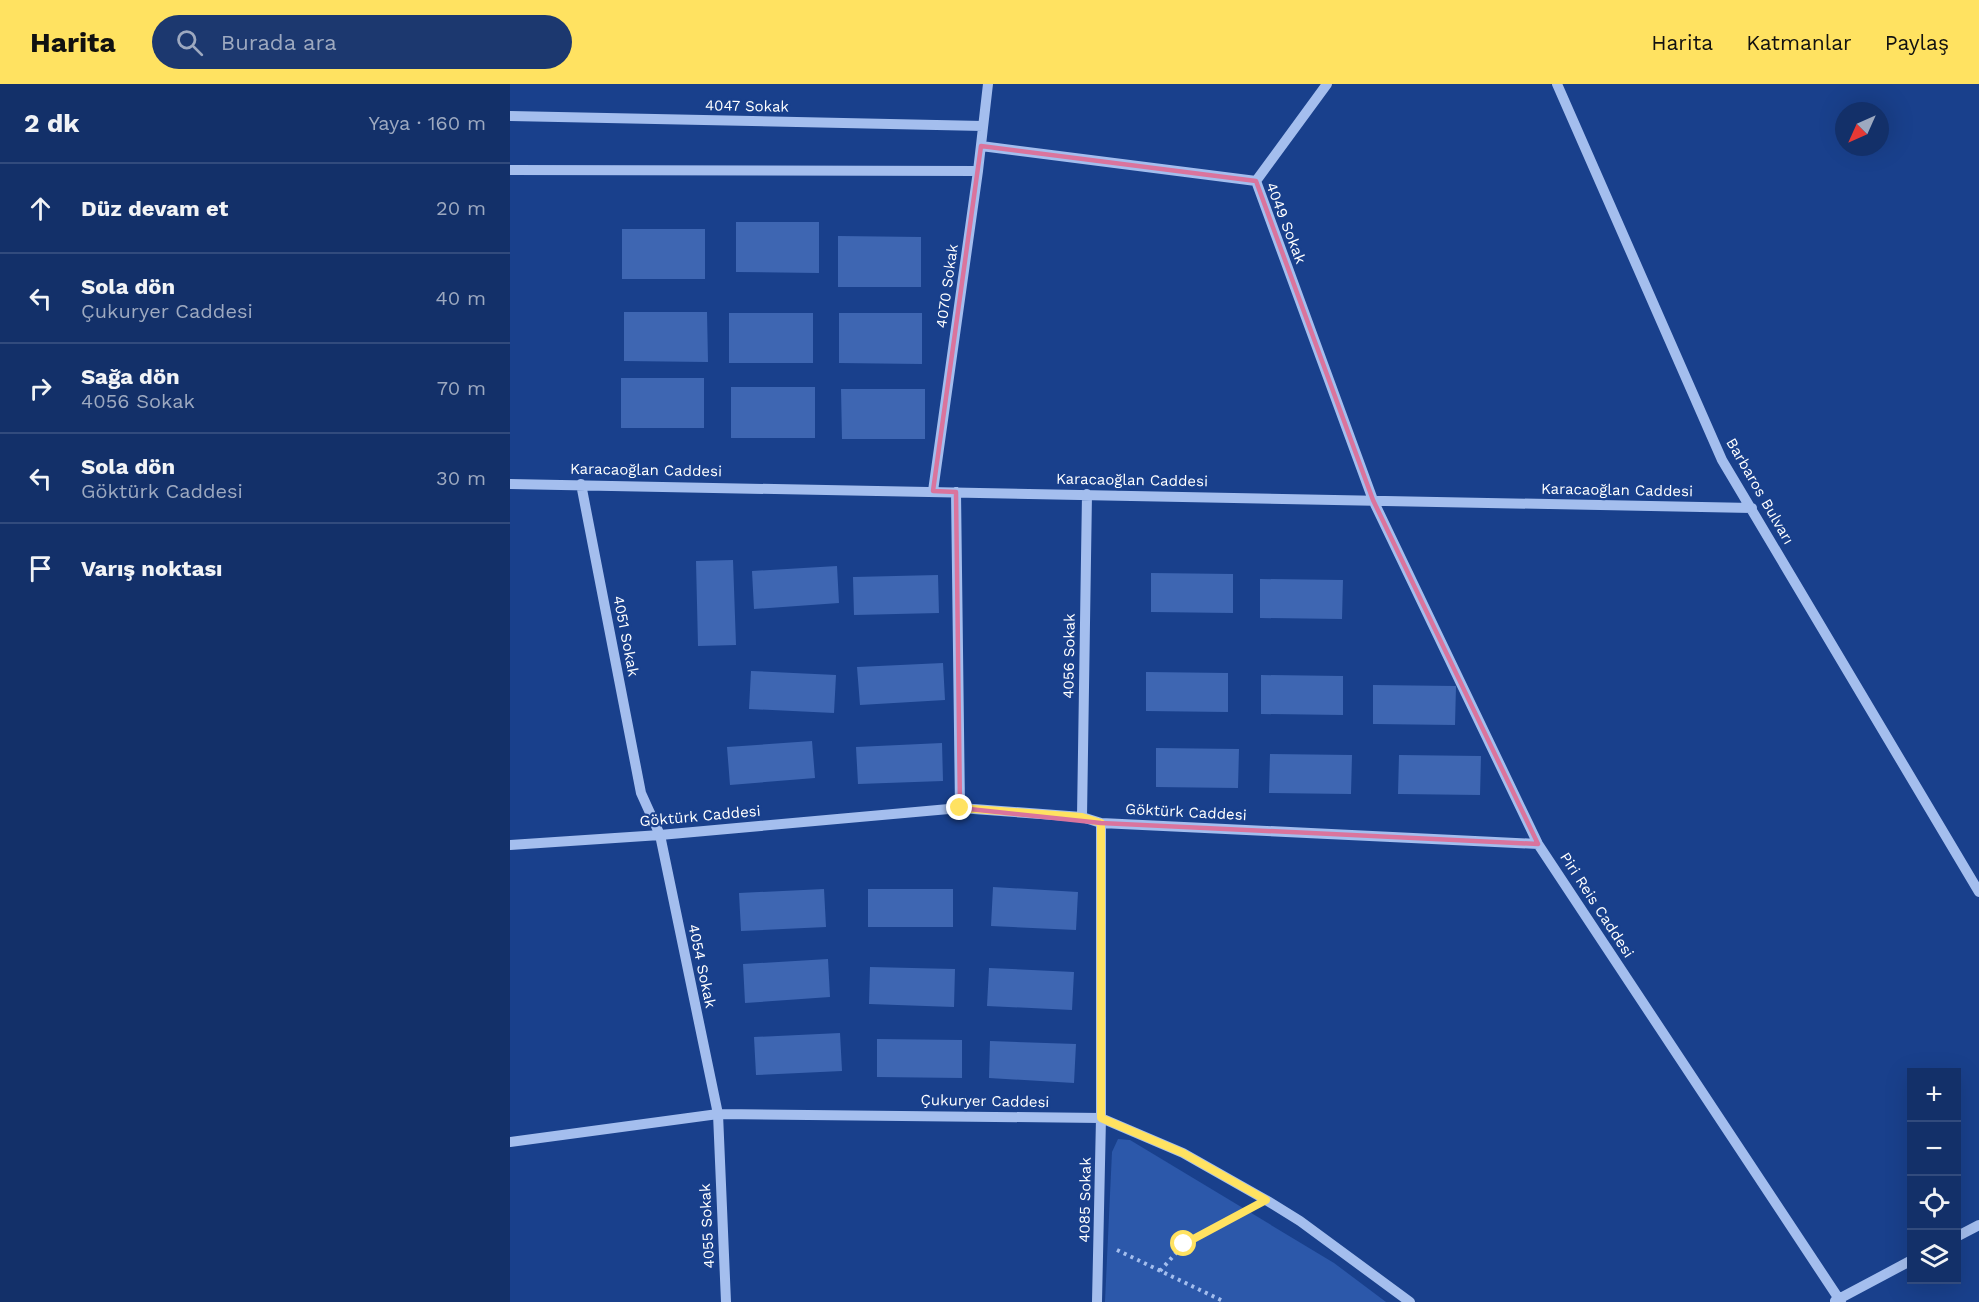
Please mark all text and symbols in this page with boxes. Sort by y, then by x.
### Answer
search box [152,15,572,69]
text: Harita [30,26,116,59]
icon: search [173,26,206,59]
text: Burada ara [221,30,337,55]
text: Harita [1651,30,1713,55]
text: Katmanlar [1746,30,1852,55]
text: Paylaş [1885,30,1949,55]
street label: 4047 Sokak [705,96,790,116]
north arrow [1835,102,1889,156]
text: 2 dk [24,108,79,138]
text: Yaya · 160 m [369,111,486,135]
street label: 4049 Sokak [1262,180,1310,267]
icon: ahead [24,192,57,225]
text: Düz devam et [81,196,228,221]
text: 20 m [436,196,486,220]
street label: 4070 Sokak [932,242,962,329]
text: Sola dön [81,274,175,299]
icon: left [24,282,57,315]
text: 40 m [435,286,486,310]
text: Çukuryer Caddesi [81,299,253,323]
text: Sağa dön [81,364,180,389]
icon: right [24,372,57,405]
text: 70 m [437,376,486,400]
text: 4056 Sokak [81,389,195,413]
street label: Barbaros Bulvarı [1722,435,1798,547]
text: Sola dön [81,454,175,479]
street label: Karacaoğlan Caddesi [570,460,722,480]
icon: left [24,462,57,495]
text: 30 m [436,466,486,490]
street label: Karacaoğlan Caddesi [1056,470,1208,490]
text: Göktürk Caddesi [81,479,243,503]
street label: Karacaoğlan Caddesi [1541,480,1693,500]
icon: arrive [24,552,57,585]
text: Varış noktası [81,556,223,581]
street label: 4051 Sokak [609,594,643,679]
street label: 4056 Sokak [1059,613,1079,699]
route end [946,794,972,820]
street label: Göktürk Caddesi [1125,800,1247,824]
street label: Göktürk Caddesi [639,802,761,830]
street label: Piri Reis Caddesi [1556,849,1638,961]
street label: 4054 Sokak [684,922,720,1010]
map controls [1907,1068,1961,1284]
button: + [1907,1068,1961,1122]
street label: Çukuryer Caddesi [920,1091,1050,1111]
button: − [1907,1122,1961,1176]
street label: 4085 Sokak [1075,1157,1095,1243]
button: locate [1907,1176,1961,1230]
street label: 4055 Sokak [696,1183,718,1269]
route start [1170,1230,1196,1256]
button: layers [1907,1230,1961,1284]

